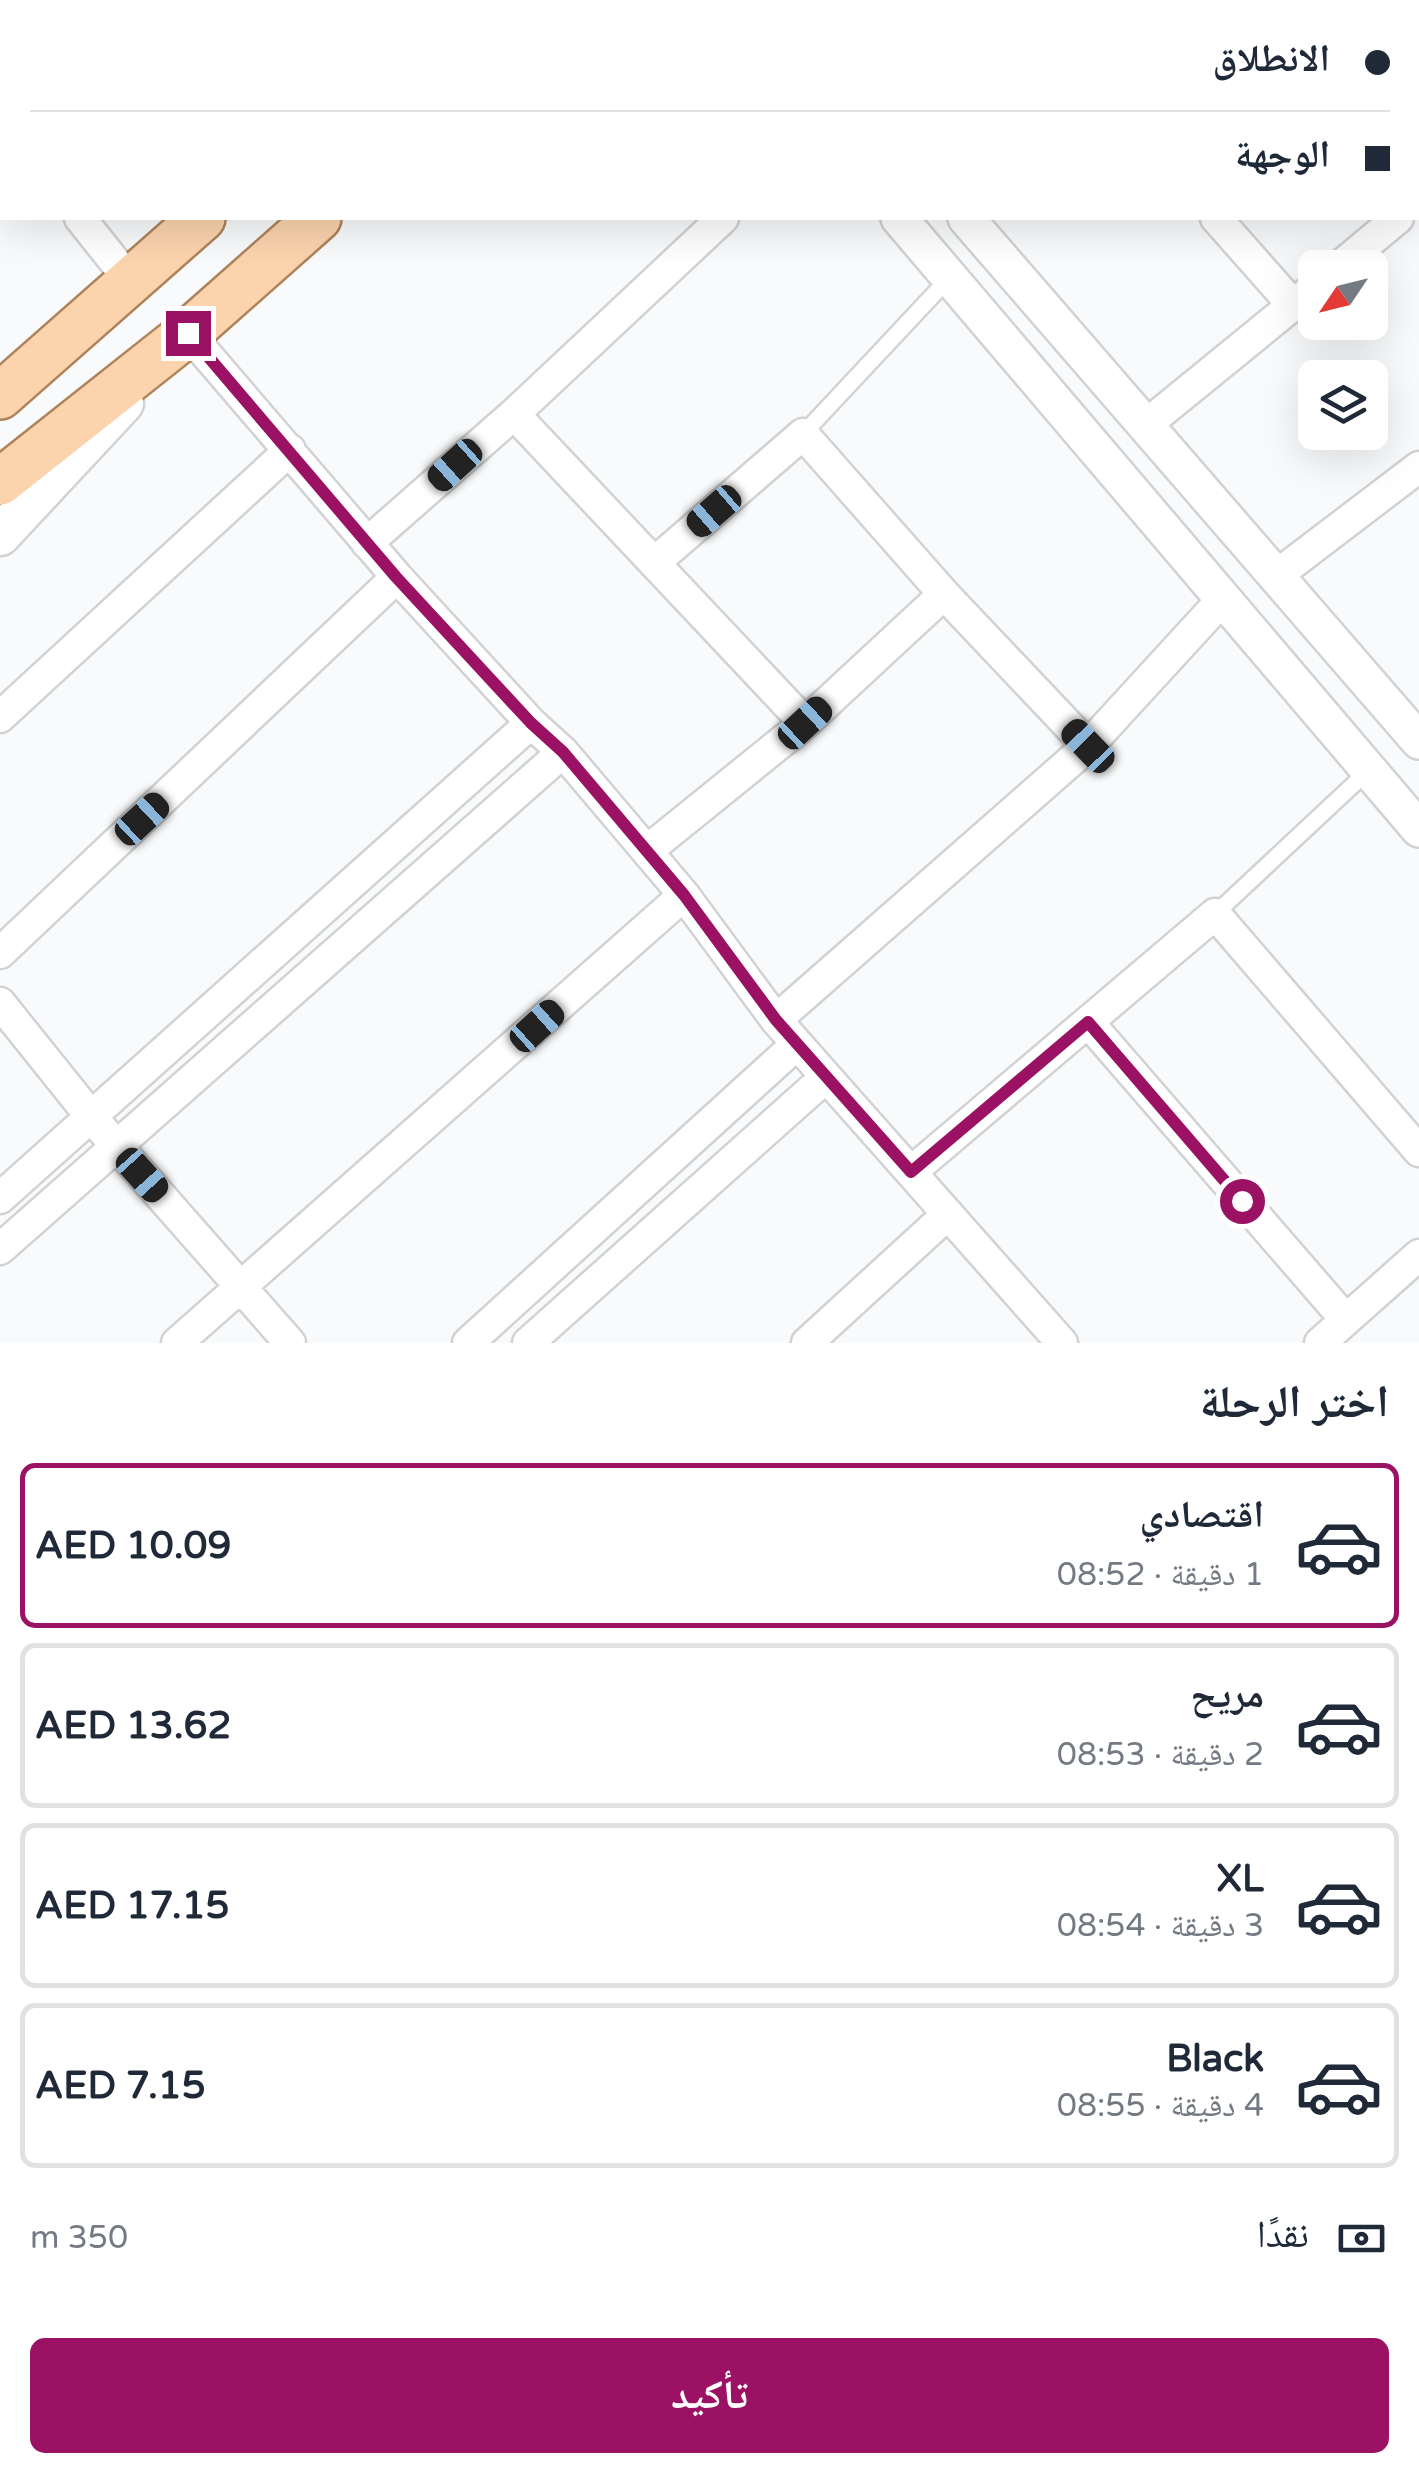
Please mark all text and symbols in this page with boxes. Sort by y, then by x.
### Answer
text: الانطلاق [1212,36,1330,82]
text: الوجهة [1235,132,1330,178]
north arrow [1298,250,1388,340]
map controls [1298,250,1388,450]
route end [166,311,211,356]
button: layers [1298,360,1388,450]
car [423,434,487,496]
car [682,480,746,542]
car [773,692,837,754]
car [1056,714,1120,778]
car [110,788,174,850]
car [505,995,569,1057]
car [111,1143,173,1207]
route start [1220,1179,1265,1224]
text: اختر الرحلة [1200,1376,1389,1430]
text: اقتصادي [1140,1492,1264,1538]
icon: car [1294,1501,1384,1591]
text: AED 10.09 [35,1523,231,1569]
text: 1 دقيقة · 08:52 [1057,1556,1264,1594]
text: مريح [1190,1672,1264,1718]
icon: car [1294,1681,1384,1771]
text: AED 13.62 [35,1703,231,1749]
text: 2 دقيقة · 08:53 [1057,1736,1264,1774]
text: XL [1217,1856,1264,1902]
icon: car [1294,1861,1384,1951]
text: AED 17.15 [35,1883,229,1929]
text: 3 دقيقة · 08:54 [1057,1907,1264,1945]
text: Black [1166,2036,1264,2082]
icon: car [1294,2041,1384,2131]
text: AED 7.15 [35,2063,206,2109]
text: 4 دقيقة · 08:55 [1057,2087,1264,2125]
icon: cash [1334,2211,1389,2266]
text: نقدًا [1257,2212,1309,2258]
text: 350 m [30,2219,128,2257]
button: تأكيد [30,2338,1389,2453]

